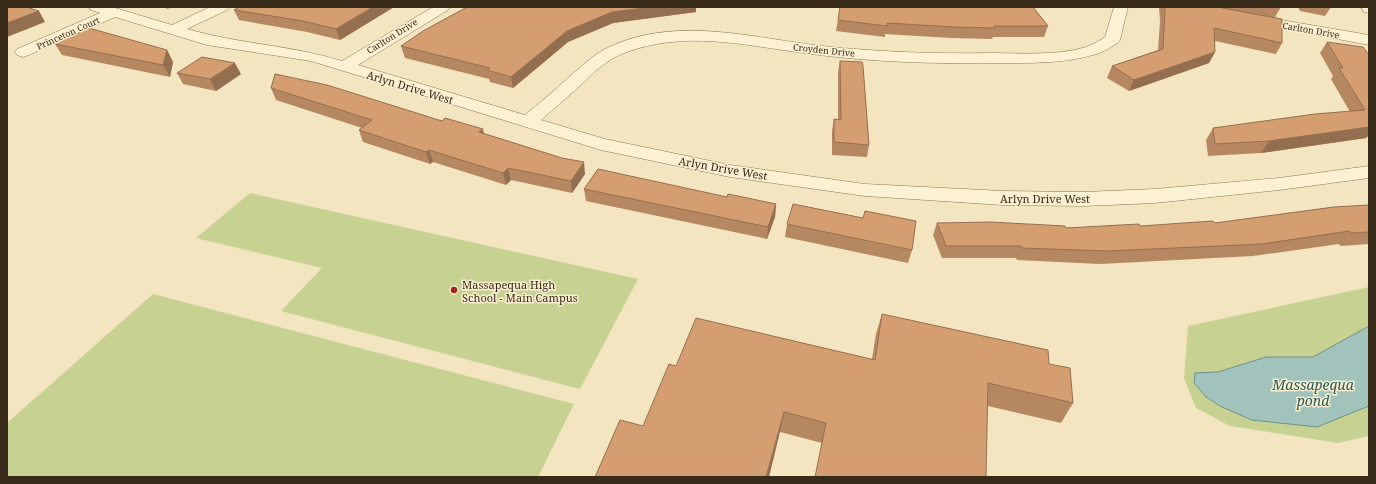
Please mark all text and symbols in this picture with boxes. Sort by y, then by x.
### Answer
street label: Princeton Court [34,13,102,53]
street label: Carlton Drive [364,15,420,57]
street label: Carlton Drive [1281,19,1341,41]
street label: Croyden Drive [792,40,856,60]
street label: Arlyn Drive West [365,67,455,107]
street label: Arlyn Drive West [677,153,769,183]
street label: Arlyn Drive West [1000,191,1090,206]
place label: Massapequa High School - Main Campus [462,277,578,305]
marker: Massapequa High School - Main Campus [449,285,459,295]
water label: Massapequa pond [1271,375,1355,410]

